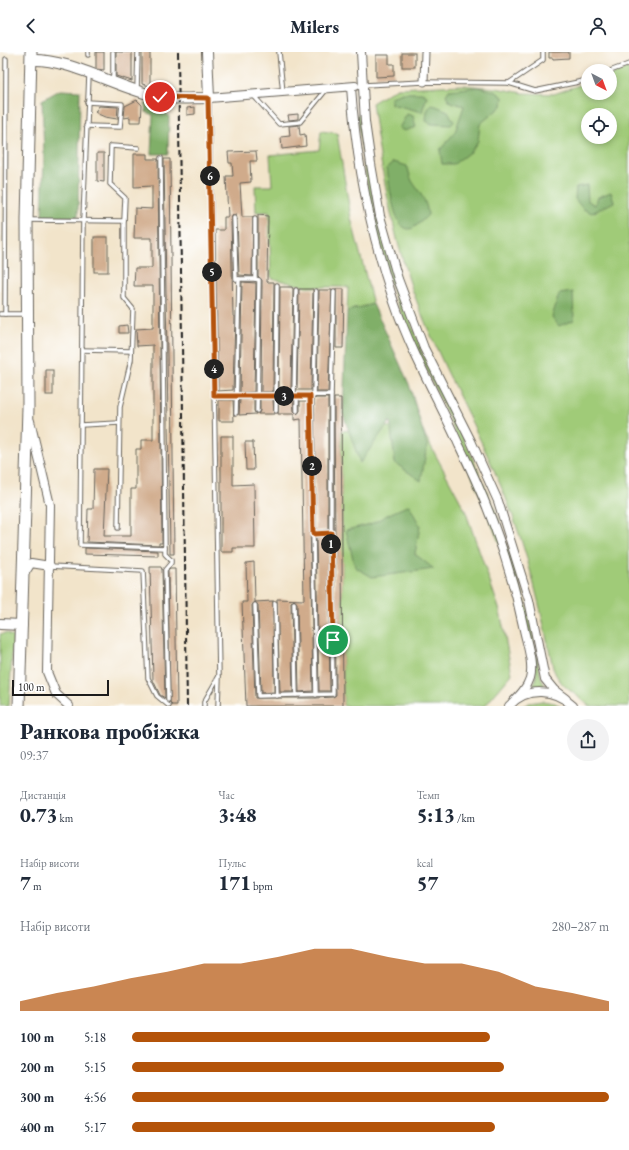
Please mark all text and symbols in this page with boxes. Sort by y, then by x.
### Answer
icon: back [20,15,42,37]
text: Milers [290,15,339,38]
icon: person [587,15,609,37]
north arrow [581,64,617,100]
map controls [581,64,617,144]
pin [143,80,177,114]
icon: check [149,86,171,108]
button: locate [581,108,617,144]
pin: 6 [200,166,220,186]
text: 6 [207,169,213,183]
pin: 5 [202,262,222,282]
text: 5 [209,265,215,279]
pin: 4 [204,359,224,379]
text: 4 [211,362,217,376]
pin: 3 [274,386,294,406]
text: 3 [281,389,287,403]
pin: 2 [302,456,322,476]
text: 2 [309,459,315,473]
pin: 1 [321,534,341,554]
text: 1 [328,537,334,551]
pin [316,623,350,657]
icon: arrive [322,629,344,651]
scale bar [12,678,109,697]
text: 100 m [18,680,45,694]
text: Ранкова пробіжка [20,717,200,746]
button: share [567,719,609,761]
text: 09:37 [20,747,48,764]
text: Дистанція [20,788,66,802]
text: Час [218,788,235,802]
text: Темп [417,788,440,802]
text: 0.73 [20,802,57,828]
text: 3:48 [218,802,257,828]
text: 5:13 [417,802,455,828]
text: km [57,811,73,825]
text: /km [455,811,475,825]
text: Набір висоти [20,856,79,870]
text: Пульс [218,856,246,870]
text: kcal [417,856,433,870]
text: 7 [20,870,31,896]
text: 171 [218,870,251,896]
text: 57 [417,870,438,896]
text: m [31,879,42,893]
text: bpm [251,879,273,893]
text: Набір висоти [20,918,90,935]
text: 280–287 m [552,918,609,935]
text: 100 m [20,1029,54,1046]
text: 5:18 [84,1029,106,1046]
text: 200 m [20,1059,54,1076]
text: 5:15 [84,1059,106,1076]
text: 300 m [20,1089,54,1106]
text: 4:56 [84,1089,106,1106]
text: 400 m [20,1119,54,1136]
text: 5:17 [84,1119,106,1136]

